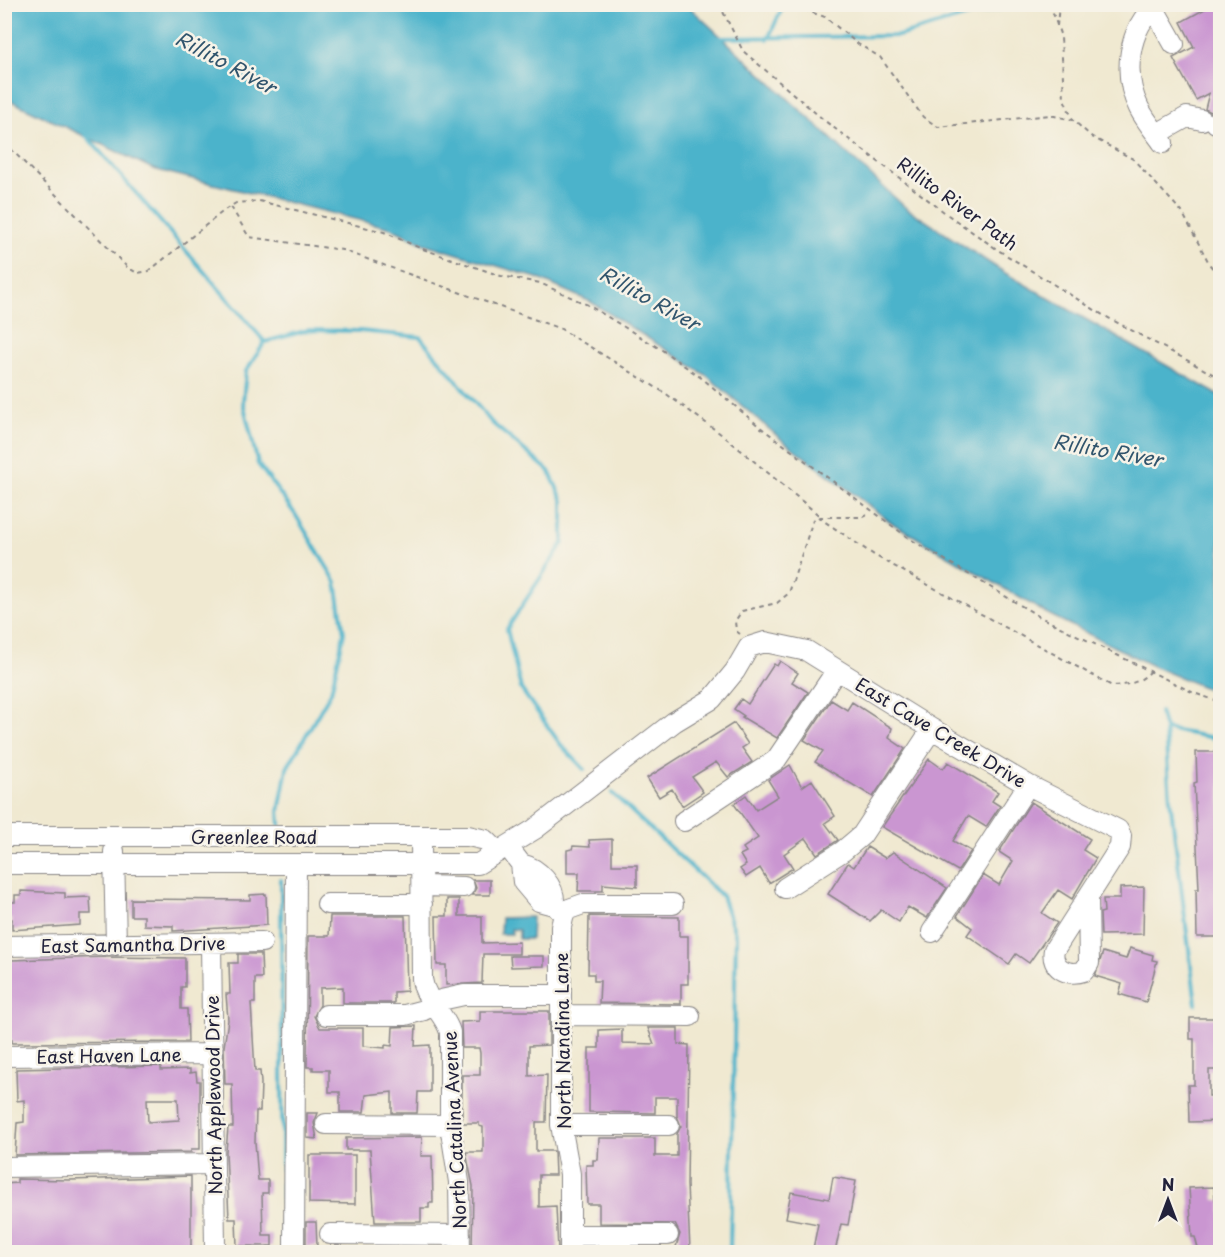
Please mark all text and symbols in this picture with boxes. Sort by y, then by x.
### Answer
water label: Rillito River [170,23,284,102]
street label: Rillito River Path [892,150,1024,256]
water label: Rillito River [595,258,708,339]
water label: Rillito River [1051,426,1168,475]
street label: East Cave Creek Drive [851,670,1031,794]
street label: Greenlee Road [191,823,317,850]
street label: East Samantha Drive [40,929,226,959]
street label: North Nandina Lane [547,952,577,1129]
street label: North Applewood Drive [198,995,228,1195]
street label: North Catalina Avenue [435,1030,473,1230]
street label: East Haven Lane [36,1040,182,1070]
north arrow [1138,1170,1198,1230]
text: N [1162,1172,1174,1196]

